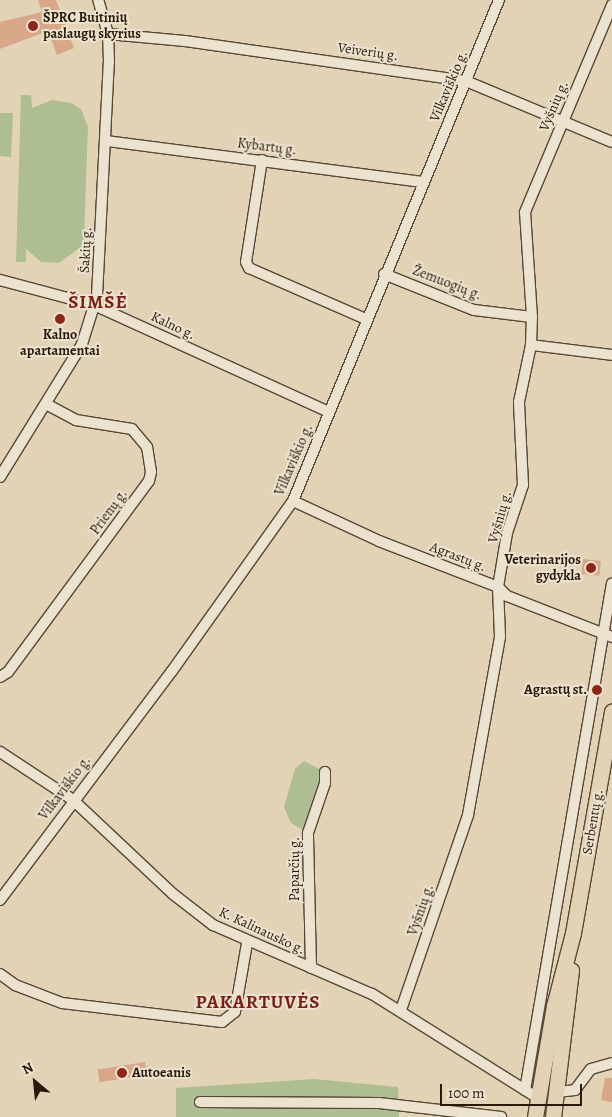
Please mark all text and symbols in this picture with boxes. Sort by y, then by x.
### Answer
place label: ŠPRC Buitinių paslaugų skyrius [43,10,141,42]
marker: ŠPRC Buitinių paslaugų skyrius [27,20,39,32]
street label: Veiverių g. [337,39,399,65]
street label: Vilkaviškio g. [426,48,472,124]
street label: Vyšnių g. [536,78,572,134]
street label: Kybartų g. [236,135,298,159]
street label: Šakių g. [76,226,96,274]
street label: Žemuogių g. [410,262,484,304]
district label: ŠIMŠĖ [68,292,128,314]
street label: Kalno g. [148,308,198,344]
marker: Kalno apartamentai [54,313,66,325]
place label: Kalno apartamentai [20,327,100,360]
street label: Vilkaviškio g. [271,422,317,498]
street label: Prienų g. [87,486,131,538]
street label: Vyšnių g. [485,489,515,545]
street label: Agrastų g. [428,539,488,575]
place label: Veterinarijos gydykla [505,552,581,584]
marker: Veterinarijos gydykla [585,562,597,574]
place label: Agrastų st. [524,682,587,698]
marker: Agrastų st. [591,684,603,696]
street label: Vilkaviškio g. [35,753,95,823]
street label: Serbentų g. [579,788,607,856]
street label: Paparčių g. [287,837,303,901]
street label: Vyšnių g. [404,882,438,938]
street label: K. Kalinausko g. [216,904,308,958]
district label: PAKARTUVĖS [194,992,322,1014]
north arrow [10,1057,60,1107]
text: N [19,1058,37,1079]
place label: Autoeanis [132,1065,191,1081]
marker: Autoeanis [116,1067,128,1079]
scale bar [442,1074,584,1106]
text: 100 m [448,1083,485,1103]

